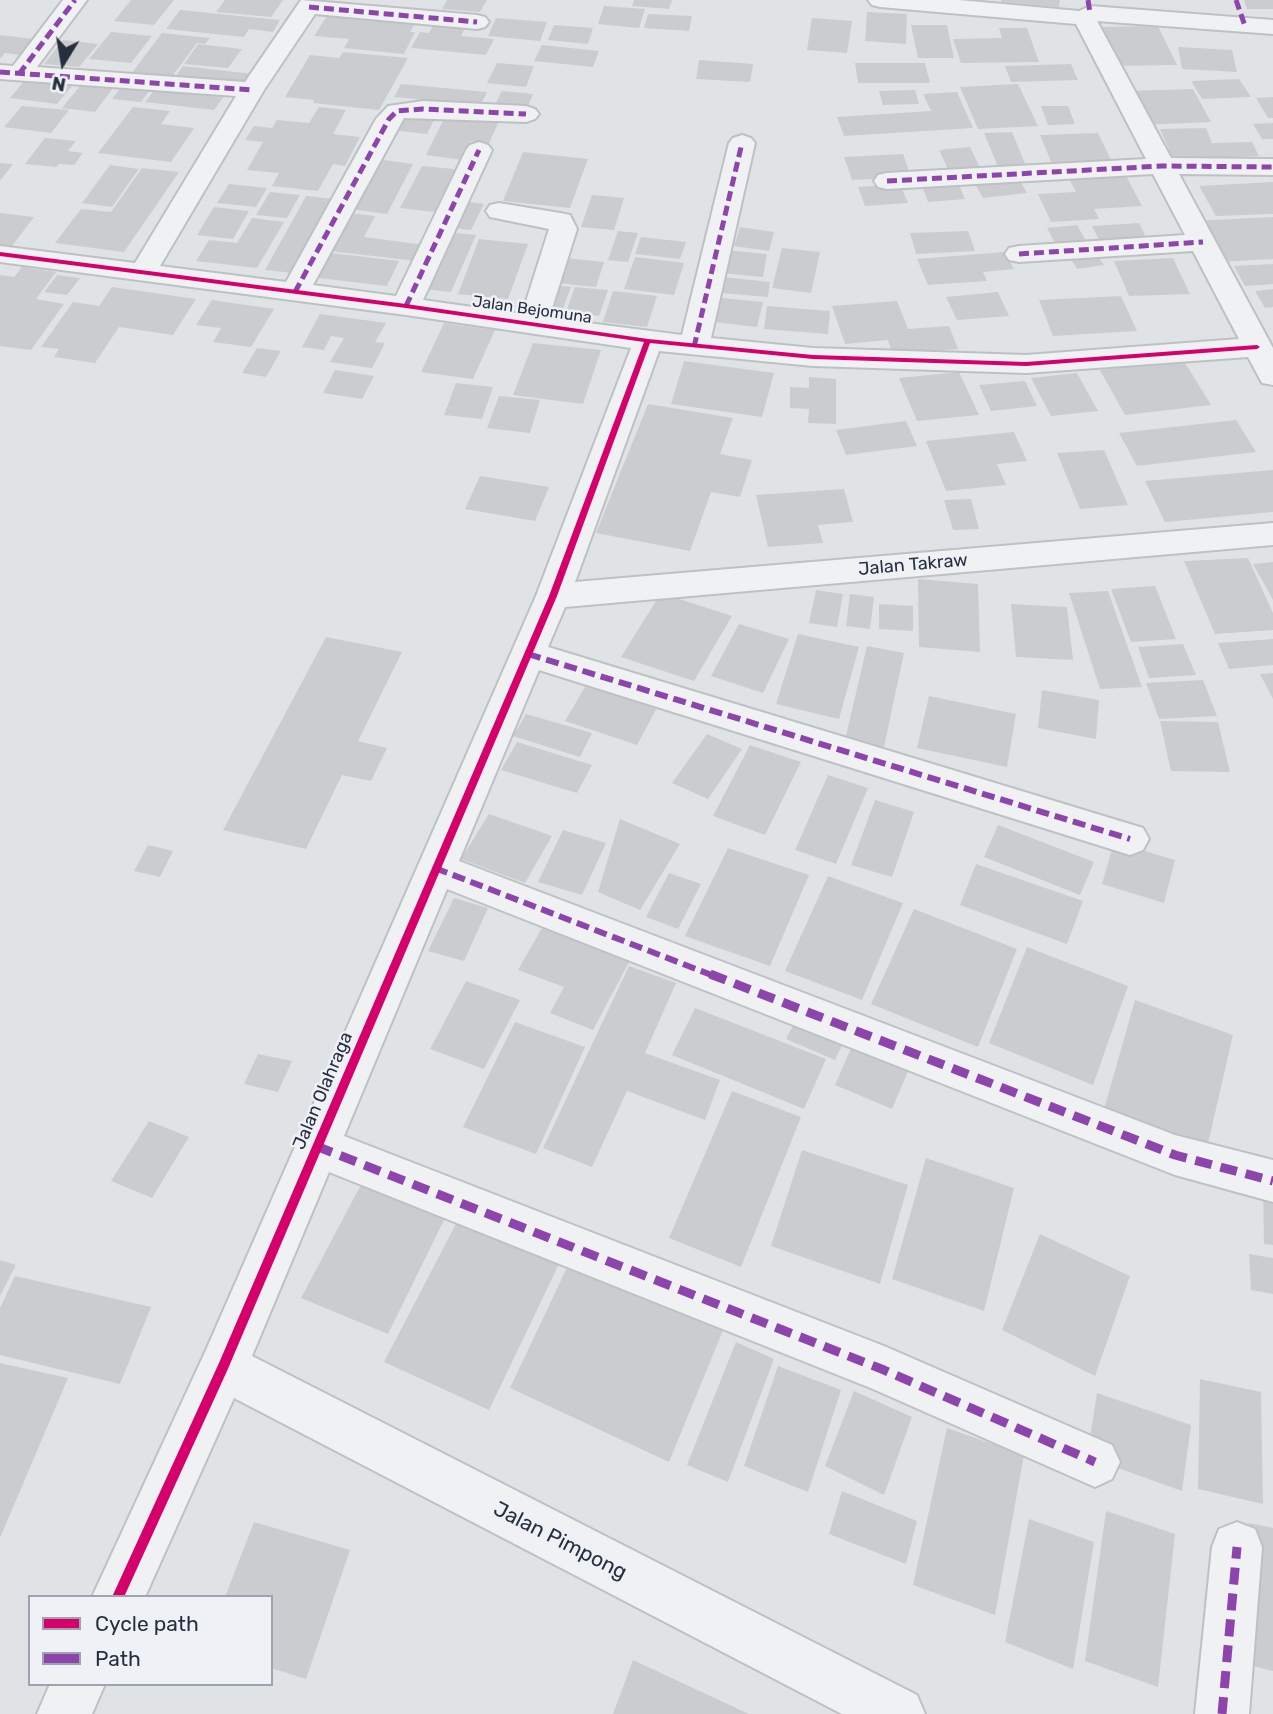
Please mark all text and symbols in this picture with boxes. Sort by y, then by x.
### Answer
north arrow [28,28,98,98]
text: N [50,72,68,97]
street label: Jalan Bejomuna [471,292,593,328]
street label: Jalan Takraw [857,549,969,581]
street label: Jalan Olahraga [289,1029,357,1153]
street label: Jalan Pimpong [489,1497,631,1585]
legend [28,1595,273,1686]
text: Cycle path [95,1611,199,1636]
text: Path [95,1646,141,1671]

